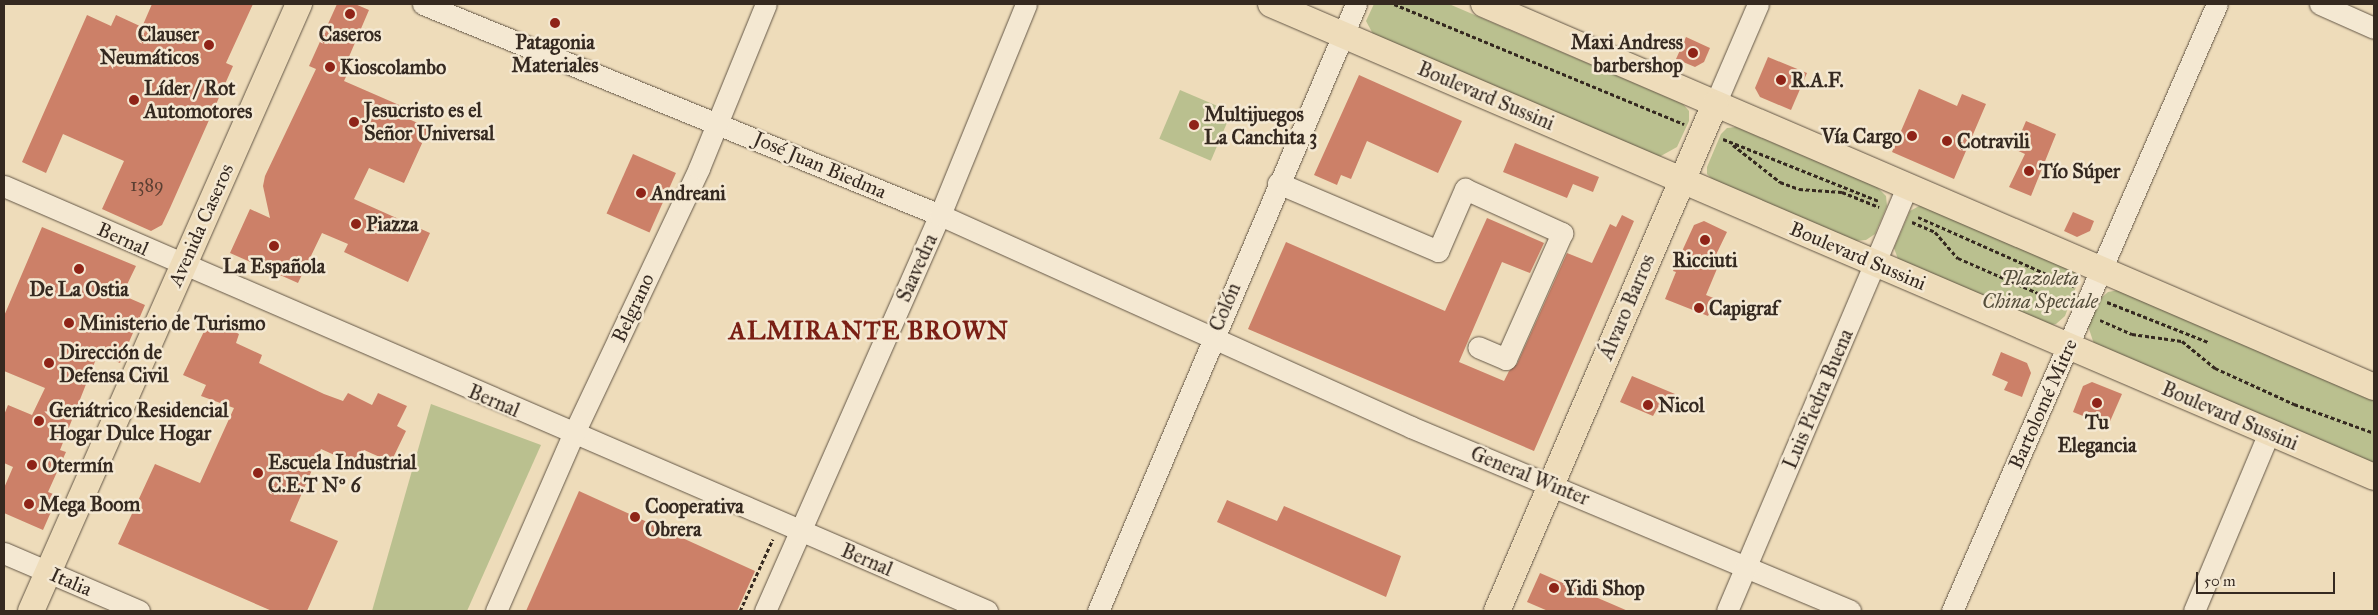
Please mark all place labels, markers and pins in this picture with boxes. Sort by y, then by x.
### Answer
marker: Caseros [344,8,356,20]
marker: Patagonia Materiales [549,17,561,29]
place label: Clauser Neumáticos [100,22,199,69]
place label: Caseros [319,22,381,46]
place label: Maxi Andress barbershop [1571,30,1683,77]
place label: Patagonia Materiales [512,31,598,78]
marker: Clauser Neumáticos [203,39,215,51]
marker: Maxi Andress barbershop [1687,47,1699,59]
place label: Kioscolambo [340,55,446,79]
marker: Kioscolambo [324,61,336,73]
place label: R.A.F. [1791,68,1844,92]
marker: R.A.F. [1775,74,1787,86]
place label: Líder / Rot Automotores [144,76,252,123]
marker: Líder / Rot Automotores [128,94,140,106]
place label: Jesucristo es el Señor Universal [364,98,494,145]
place label: Multijuegos La Canchita 3 [1204,102,1317,149]
marker: Jesucristo es el Señor Universal [348,116,360,128]
marker: Multijuegos La Canchita 3 [1188,119,1200,131]
place label: Vía Cargo [1821,124,1902,148]
place label: Cotravili [1957,129,2030,153]
marker: Vía Cargo [1906,130,1918,142]
marker: Cotravili [1941,135,1953,147]
place label: Tío Súper [2039,159,2120,183]
marker: Tío Súper [2023,165,2035,177]
place label: Andreani [651,181,726,205]
marker: Andreani [635,187,647,199]
place label: Piazza [366,212,418,236]
marker: Piazza [350,218,362,230]
marker: Ricciuti [1699,234,1711,246]
marker: La Española [268,240,280,252]
place label: Ricciuti [1673,248,1737,272]
place label: La Española [223,254,325,278]
marker: De La Ostia [73,263,85,275]
place label: De La Ostia [29,277,129,301]
place label: Capigraf [1709,296,1779,320]
marker: Capigraf [1693,302,1705,314]
place label: Ministerio de Turismo [79,311,266,335]
marker: Ministerio de Turismo [63,317,75,329]
place label: Dirección de Defensa Civil [59,340,168,387]
marker: Dirección de Defensa Civil [43,357,55,369]
place label: Nicol [1658,393,1704,417]
marker: Tu Elegancia [2091,397,2103,409]
place label: Geriátrico Residencial Hogar Dulce Hogar [49,398,228,445]
marker: Nicol [1642,399,1654,411]
place label: Tu Elegancia [2058,411,2136,458]
marker: Geriátrico Residencial Hogar Dulce Hogar [33,415,45,427]
place label: Escuela Industrial C.E.T Nº 6 [268,450,417,497]
place label: Otermín [42,453,113,477]
marker: Otermín [26,459,38,471]
marker: Escuela Industrial C.E.T Nº 6 [252,467,264,479]
place label: Mega Boom [39,492,140,516]
place label: Cooperativa Obrera [645,494,744,541]
marker: Mega Boom [23,498,35,510]
marker: Cooperativa Obrera [629,511,641,523]
place label: Yidi Shop [1564,576,1645,600]
marker: Yidi Shop [1548,582,1560,594]

